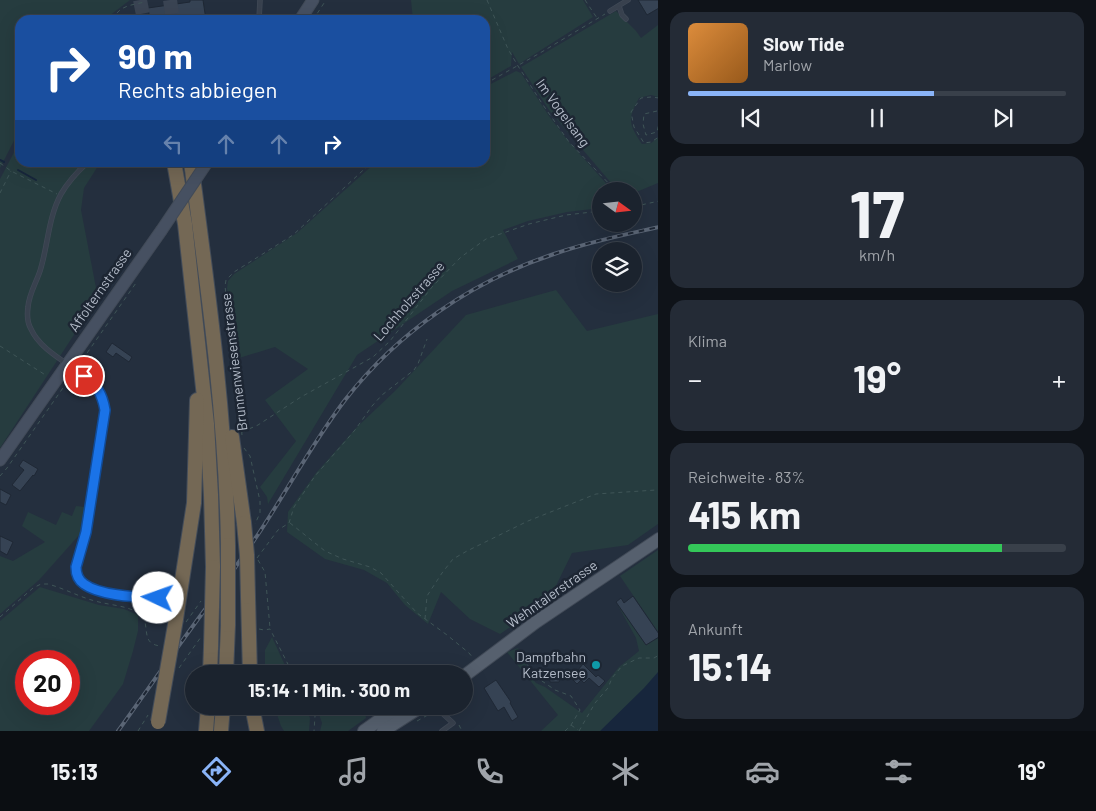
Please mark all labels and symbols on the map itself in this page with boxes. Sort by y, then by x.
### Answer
street label: Im Vogelsang [533,75,594,150]
north arrow [592,182,642,232]
street label: Affolternstrasse [64,245,135,335]
street label: Lochholzstrasse [370,257,448,344]
street label: Brunnenwiesenstrasse [217,292,250,432]
pin [63,355,105,397]
street label: Wehntalerstrasse [503,556,600,631]
position arrow [131,571,183,623]
place label: Dampfbahn Katzensee [516,648,586,681]
speed limit sign: 20 [15,650,80,715]
marker: Dampfbahn Katzensee [590,659,602,671]

